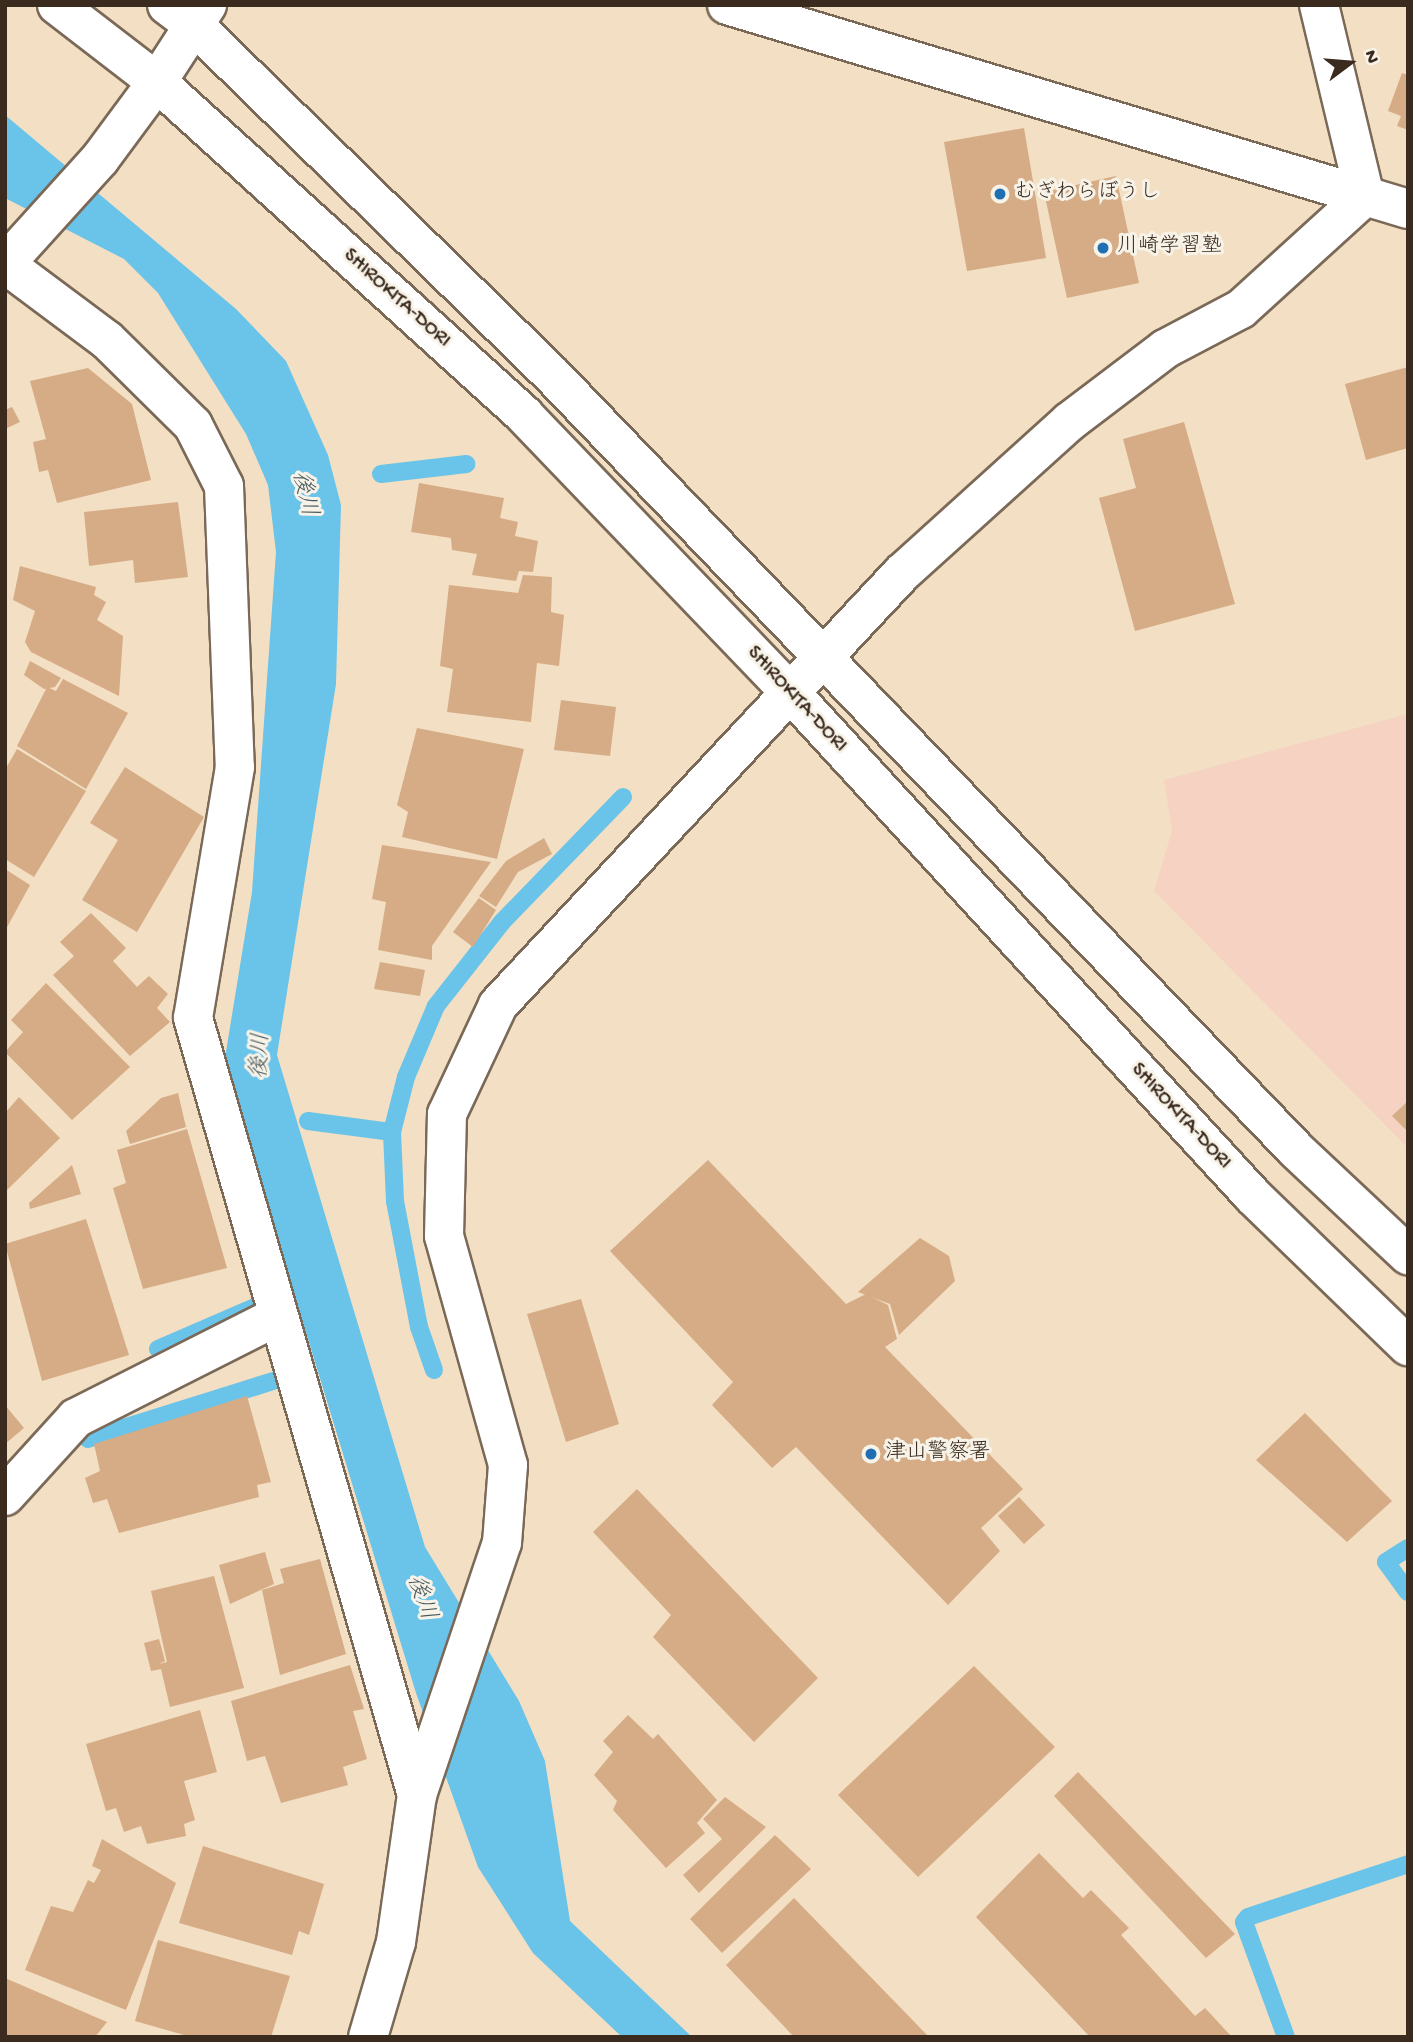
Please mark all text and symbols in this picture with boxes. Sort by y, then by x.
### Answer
north arrow [1315,28,1385,98]
text: N [1358,48,1383,66]
place label: むぎわらぼうし [1014,181,1161,207]
marker: むぎわらぼうし [992,186,1008,202]
place label: 川崎学習塾 [1117,235,1222,261]
marker: 川崎学習塾 [1095,240,1111,256]
street label: SHIROKITA-DORI [337,244,455,354]
water label: 後川 [284,468,322,520]
street label: SHIROKITA-DORI [740,642,852,758]
water label: 後川 [247,1032,277,1080]
street label: SHIROKITA-DORI [1124,1059,1236,1175]
place label: 津山警察署 [885,1441,990,1467]
marker: 津山警察署 [863,1446,879,1462]
water label: 後川 [399,1572,441,1624]

